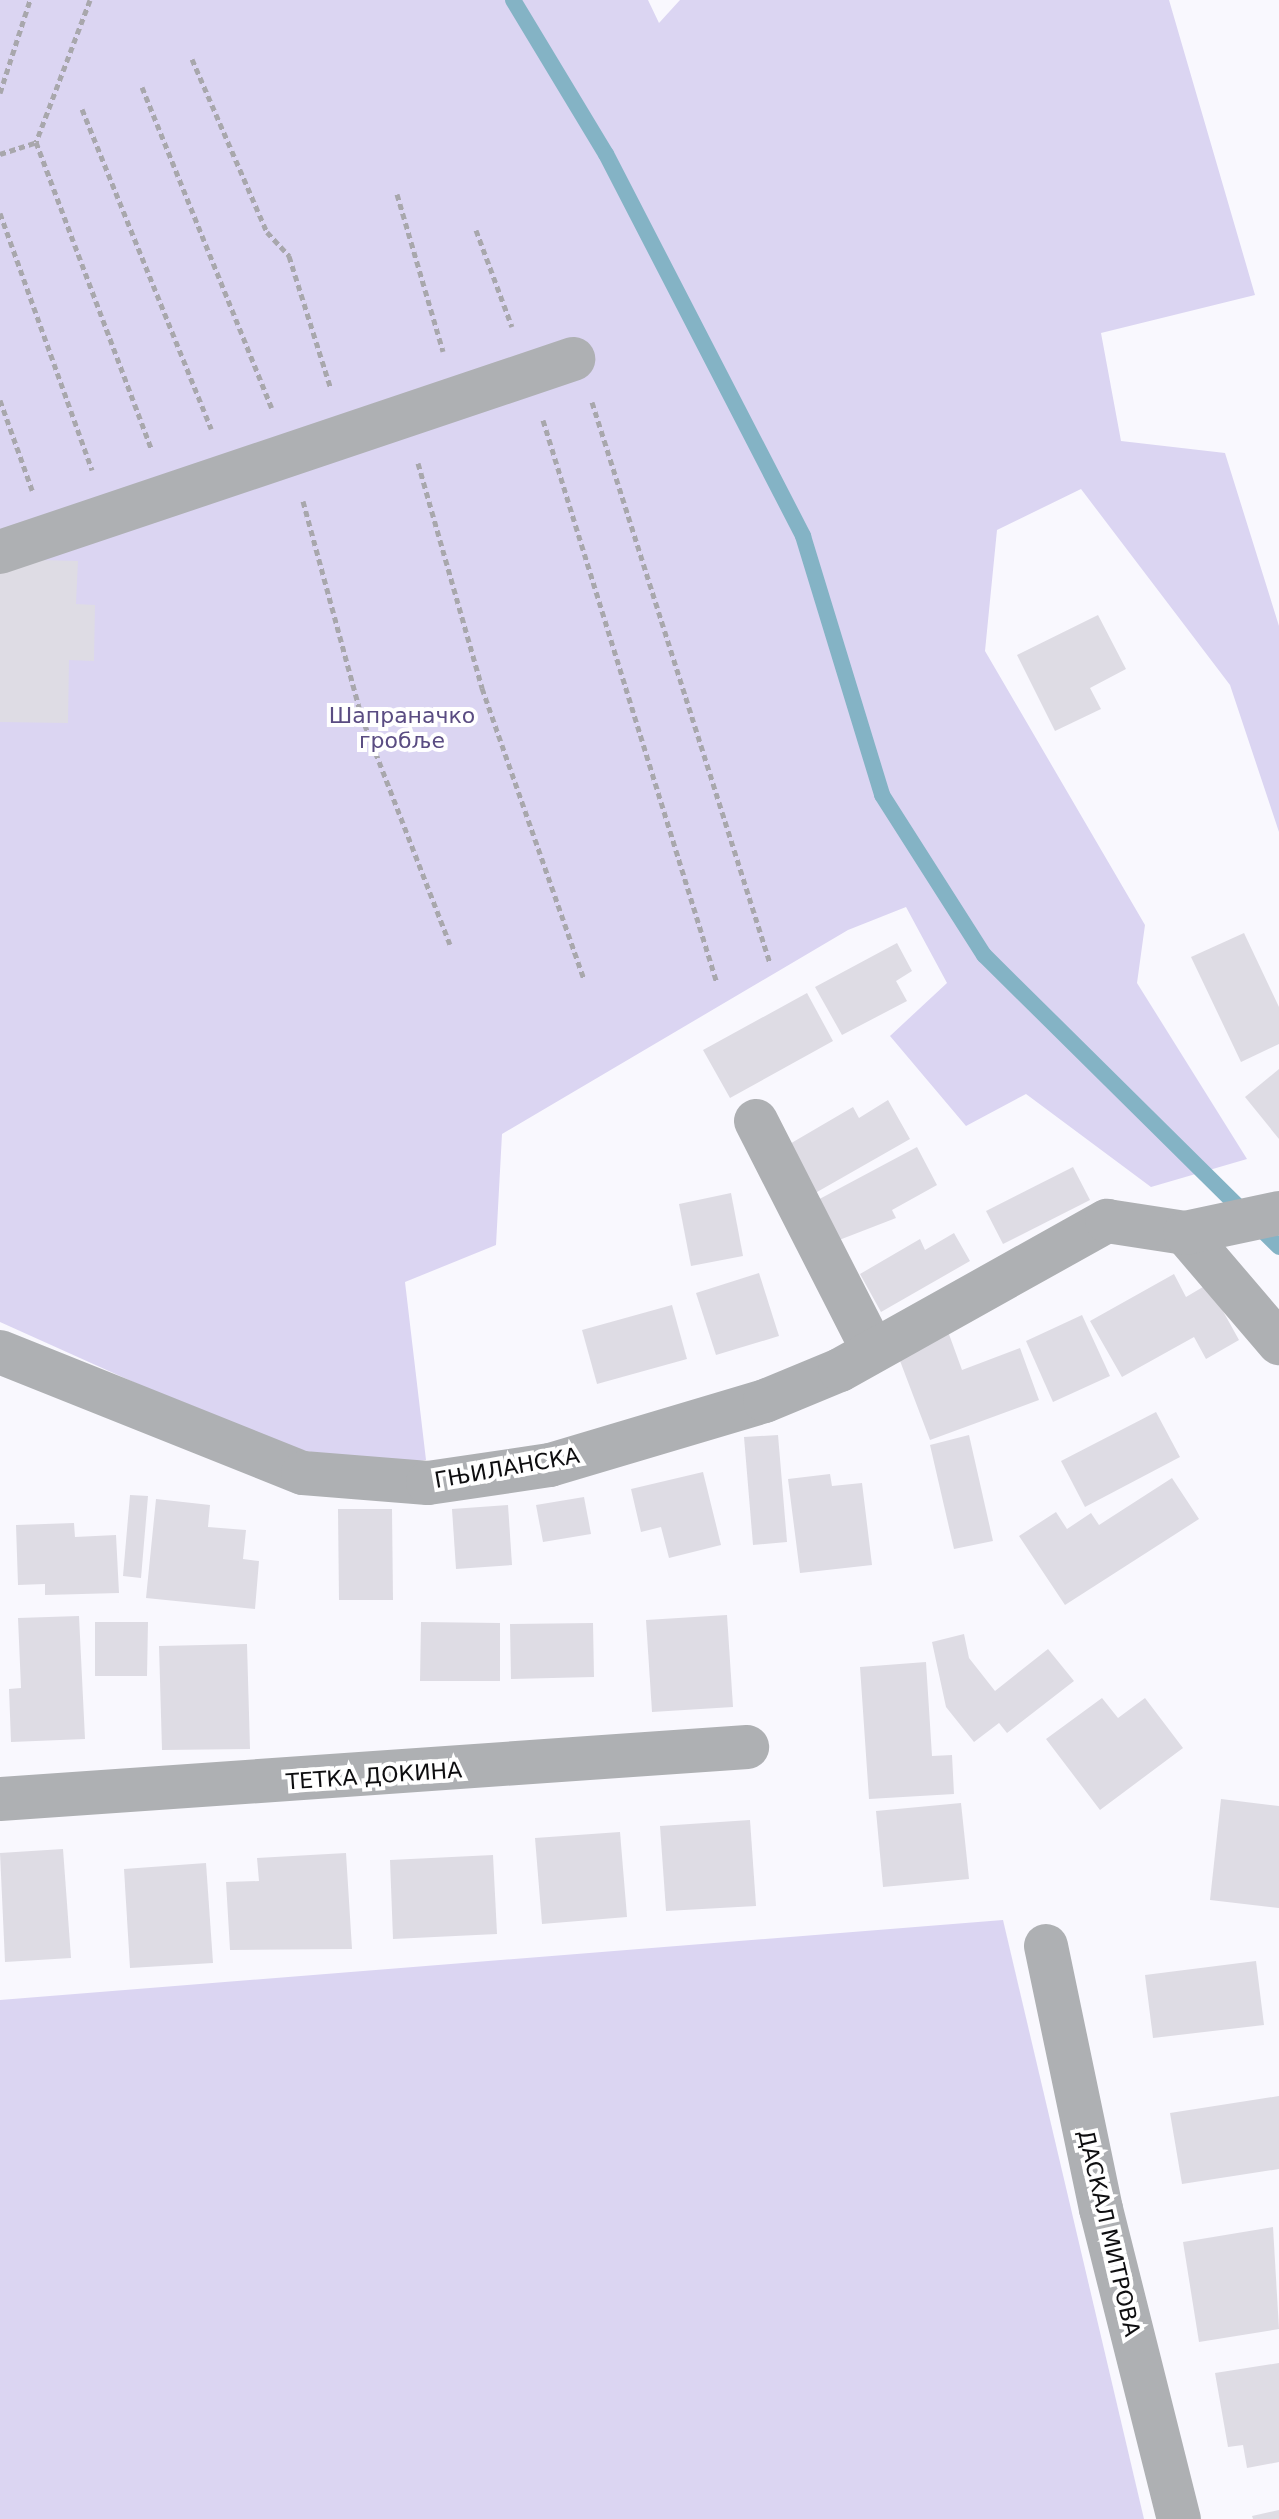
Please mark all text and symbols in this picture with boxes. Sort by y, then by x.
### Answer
park label: Шапраначко гробље [329,702,475,754]
street label: ГЊИЛАНСКА [432,1442,582,1494]
street label: ТЕТКА ДОКИНА [285,1757,463,1795]
street label: ДАСКАЛ МИТРОВА [1072,2127,1146,2339]

